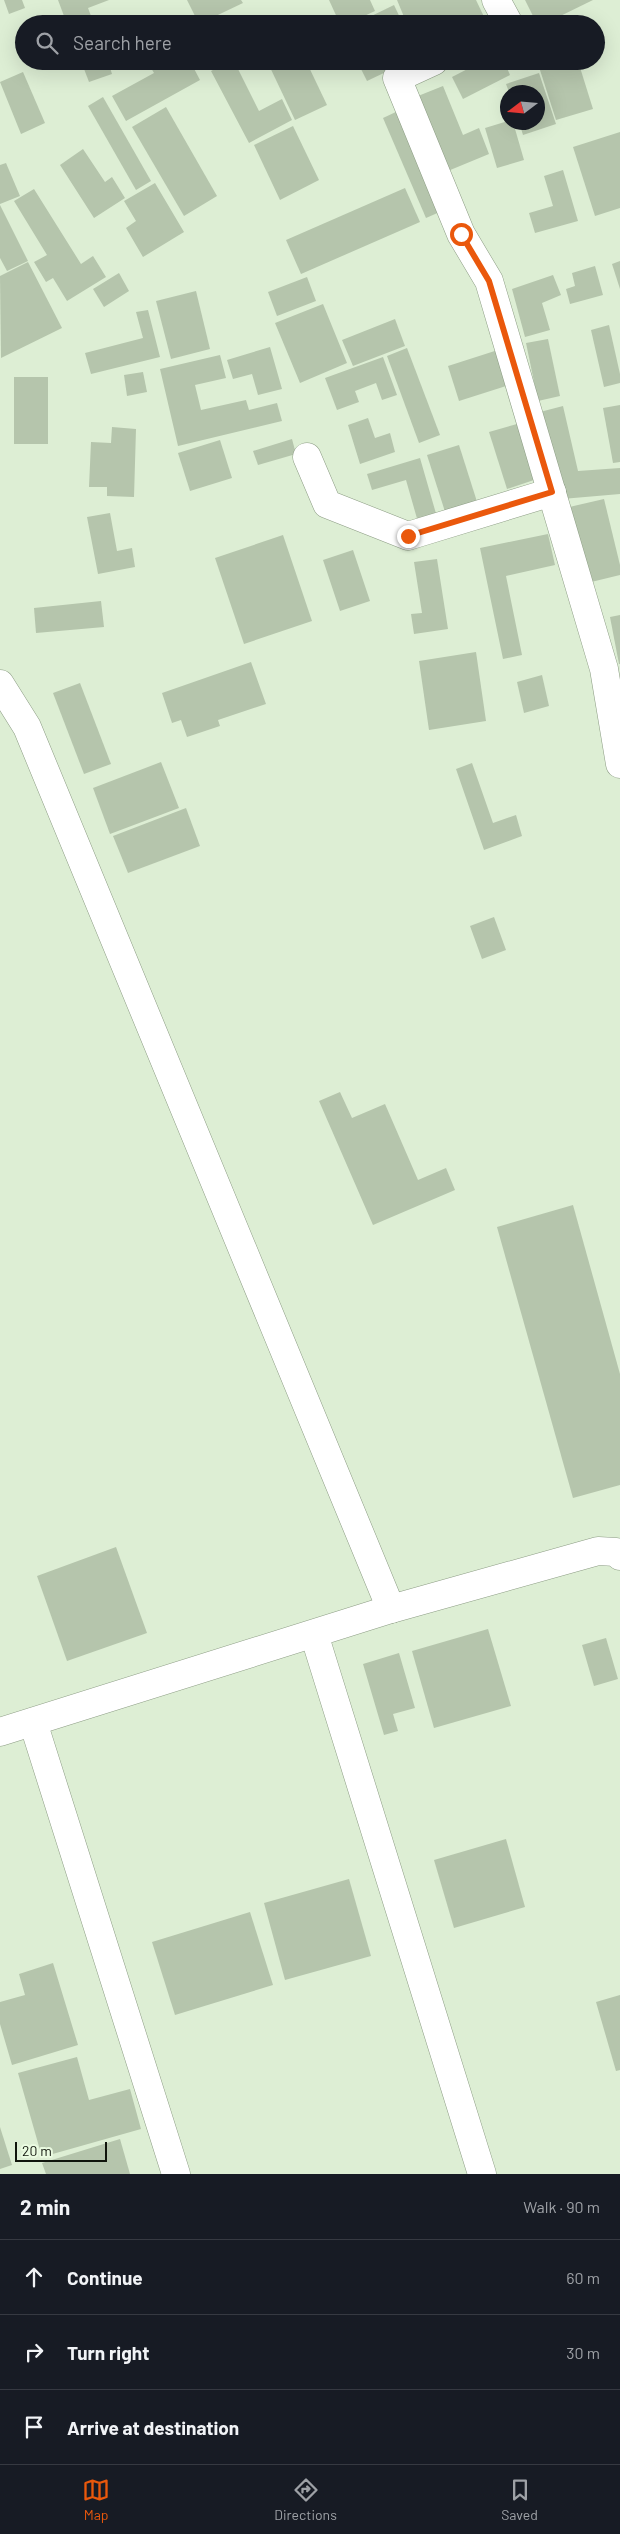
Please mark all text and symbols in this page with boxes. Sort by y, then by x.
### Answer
search box [15,15,605,70]
icon: search [33,29,61,57]
text: Search here [73,31,172,54]
north arrow [500,85,545,130]
route start [450,223,473,246]
route end [397,525,420,548]
scale bar [15,2139,108,2162]
text: 20 m [22,2142,52,2159]
text: 2 min [20,2194,70,2219]
text: Walk · 90 m [523,2197,600,2216]
icon: ahead [20,2263,48,2291]
text: Continue [67,2266,143,2289]
text: 60 m [566,2268,600,2287]
icon: right [20,2338,48,2366]
text: Turn right [67,2341,149,2364]
text: 30 m [566,2343,600,2362]
icon: arrive [20,2413,48,2441]
text: Arrive at destination [67,2416,239,2439]
tab: Map [82,2476,110,2523]
tab: Directions [274,2476,337,2523]
tab: Saved [501,2476,538,2523]

